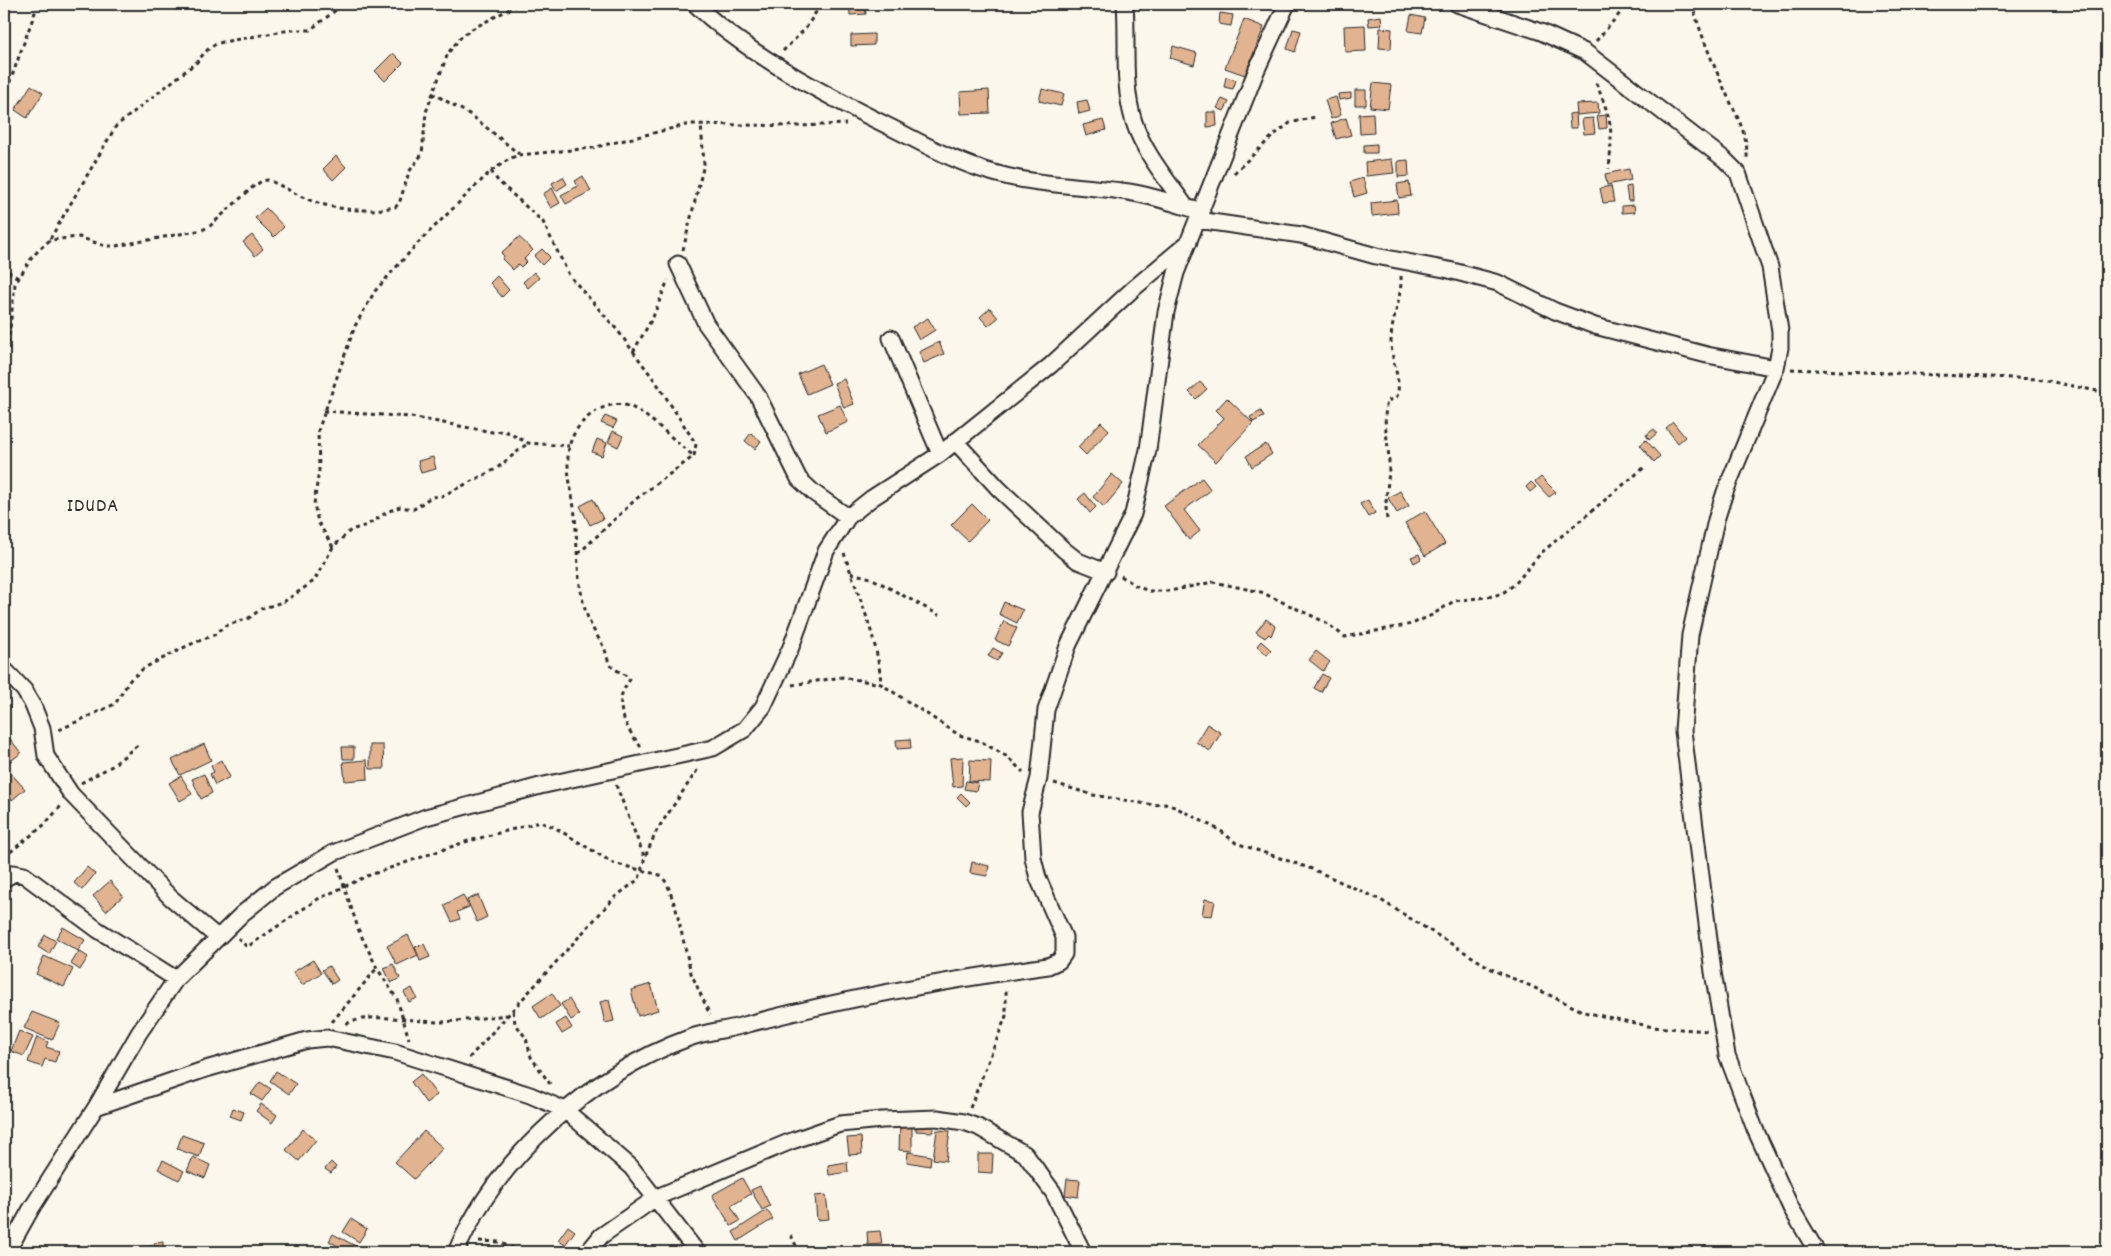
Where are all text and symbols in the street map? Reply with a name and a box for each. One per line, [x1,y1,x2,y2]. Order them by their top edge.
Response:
district label: IDUDA [67,493,119,521]

